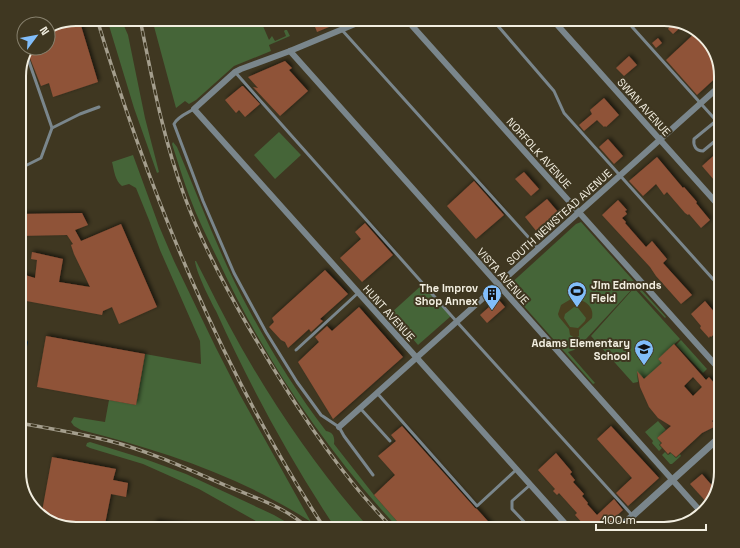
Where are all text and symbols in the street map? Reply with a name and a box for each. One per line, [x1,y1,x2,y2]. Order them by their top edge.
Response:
north arrow [16,16,56,56]
text: N [37,24,52,38]
street label: SWAN AVENUE [614,75,674,139]
street label: NORFOLK AVENUE [504,115,574,191]
street label: SOUTH NEWSTEAD AVENUE [503,166,615,268]
street label: VISTA AVENUE [474,245,532,307]
place label: Jim Edmonds Field [591,278,662,305]
sports icon: Jim Edmonds Field [566,280,588,308]
place label: The Improv Shop Annex [415,281,478,308]
street label: HUNT AVENUE [360,282,418,344]
building icon: The Improv Shop Annex [481,283,503,311]
place label: Adams Elementary School [531,336,630,363]
school or university icon: Adams Elementary School [633,338,655,366]
scale bar [596,506,706,532]
text: 100 m [602,512,636,528]

